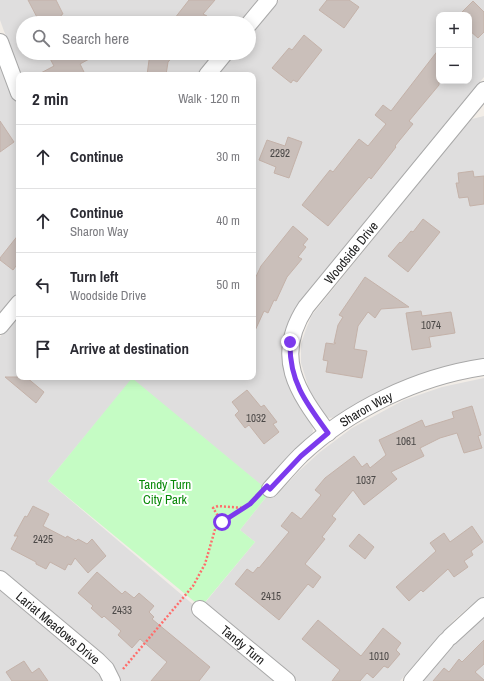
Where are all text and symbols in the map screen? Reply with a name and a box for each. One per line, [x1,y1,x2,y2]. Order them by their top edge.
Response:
map controls [436,12,472,84]
button: + [436,12,472,48]
search box [16,16,256,60]
icon: search [30,27,52,49]
text: Search here [62,28,129,49]
button: − [436,48,472,84]
text: 2 min [32,87,68,110]
text: Walk · 120 m [178,90,240,107]
icon: ahead [32,146,54,168]
text: Continue [70,146,123,167]
house number: 2292 [270,146,290,160]
text: 30 m [216,148,240,165]
text: Continue [70,202,123,223]
icon: ahead [32,210,54,232]
text: 40 m [216,212,240,229]
street label: Woodside Drive [320,218,382,288]
text: Sharon Way [70,223,128,240]
text: Turn left [70,266,118,287]
icon: left [32,274,54,296]
text: 50 m [216,276,240,293]
text: Woodside Drive [70,287,146,304]
house number: 1074 [421,318,441,332]
route end [281,333,299,351]
icon: arrive [32,338,54,360]
text: Arrive at destination [70,338,189,359]
street label: Sharon Way [336,387,396,431]
house number: 1032 [246,411,266,425]
house number: 1061 [396,434,416,448]
house number: 1037 [356,473,376,487]
park label: Tandy Turn City Park [139,476,191,508]
route start [213,513,231,531]
house number: 2425 [33,532,53,546]
street label: Lariat Meadows Drive [12,588,104,668]
house number: 2415 [261,589,281,603]
house number: 2433 [112,603,132,617]
street label: Tandy Turn [217,622,269,668]
house number: 1010 [369,649,389,663]

